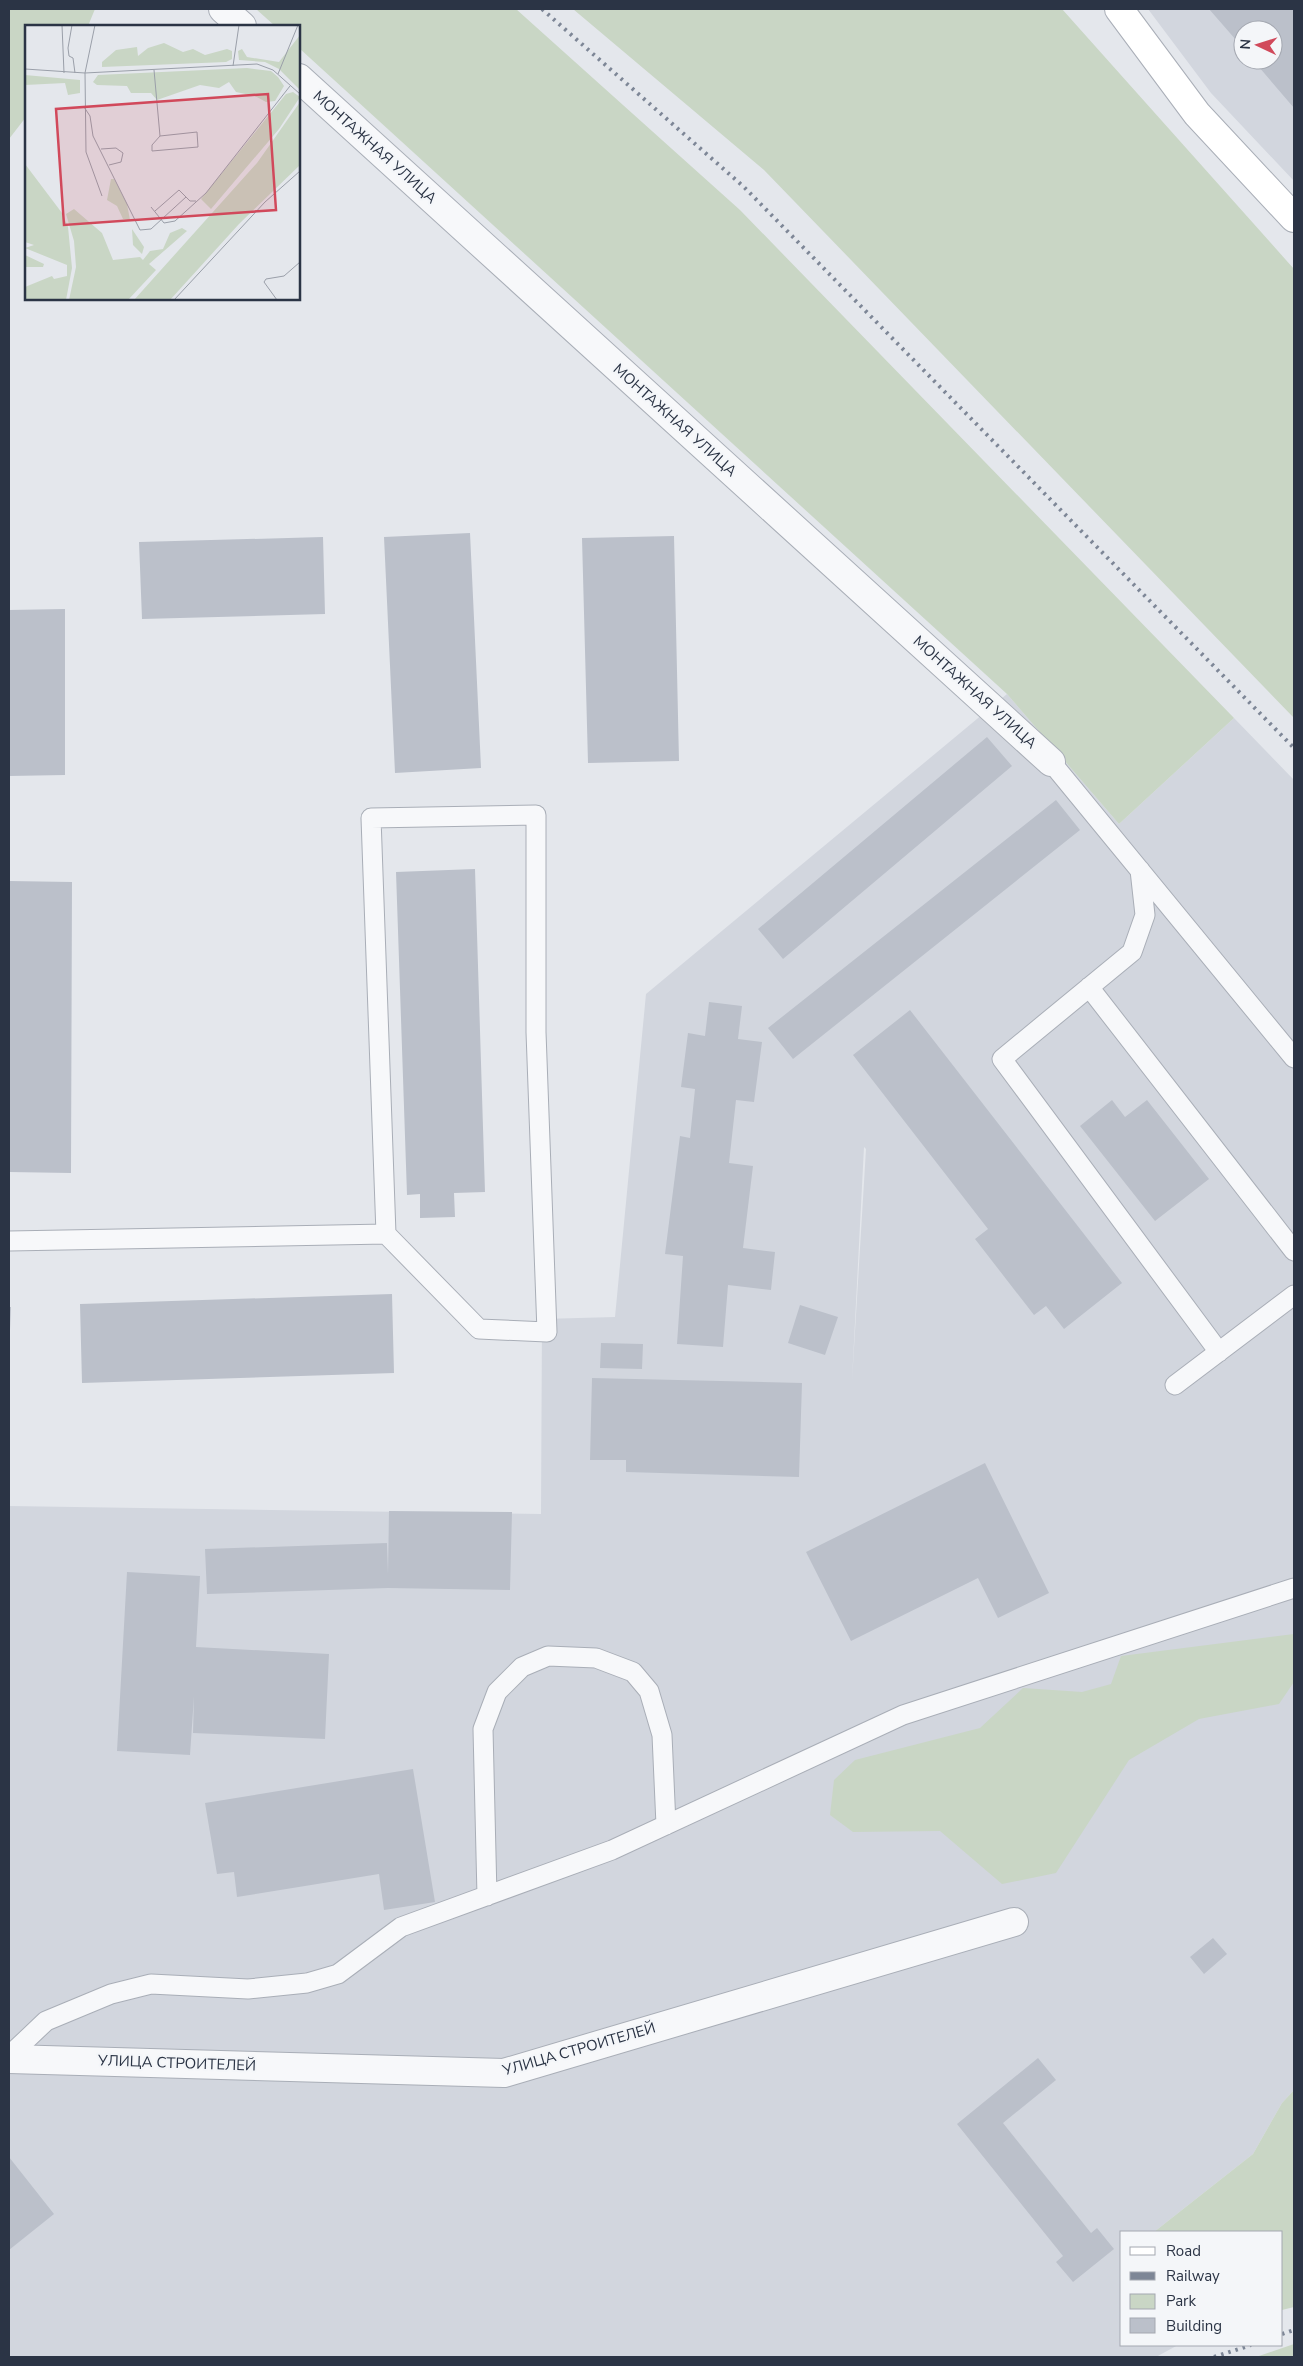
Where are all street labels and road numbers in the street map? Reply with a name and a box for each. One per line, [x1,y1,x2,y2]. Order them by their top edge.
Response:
street label: МОНТАЖНАЯ УЛИЦА [309,86,441,208]
street label: МОНТАЖНАЯ УЛИЦА [609,359,741,481]
street label: МОНТАЖНАЯ УЛИЦА [909,631,1041,753]
street label: УЛИЦА СТРОИТЕЛЕЙ [499,2018,658,2081]
street label: УЛИЦА СТРОИТЕЛЕЙ [97,2050,256,2076]

